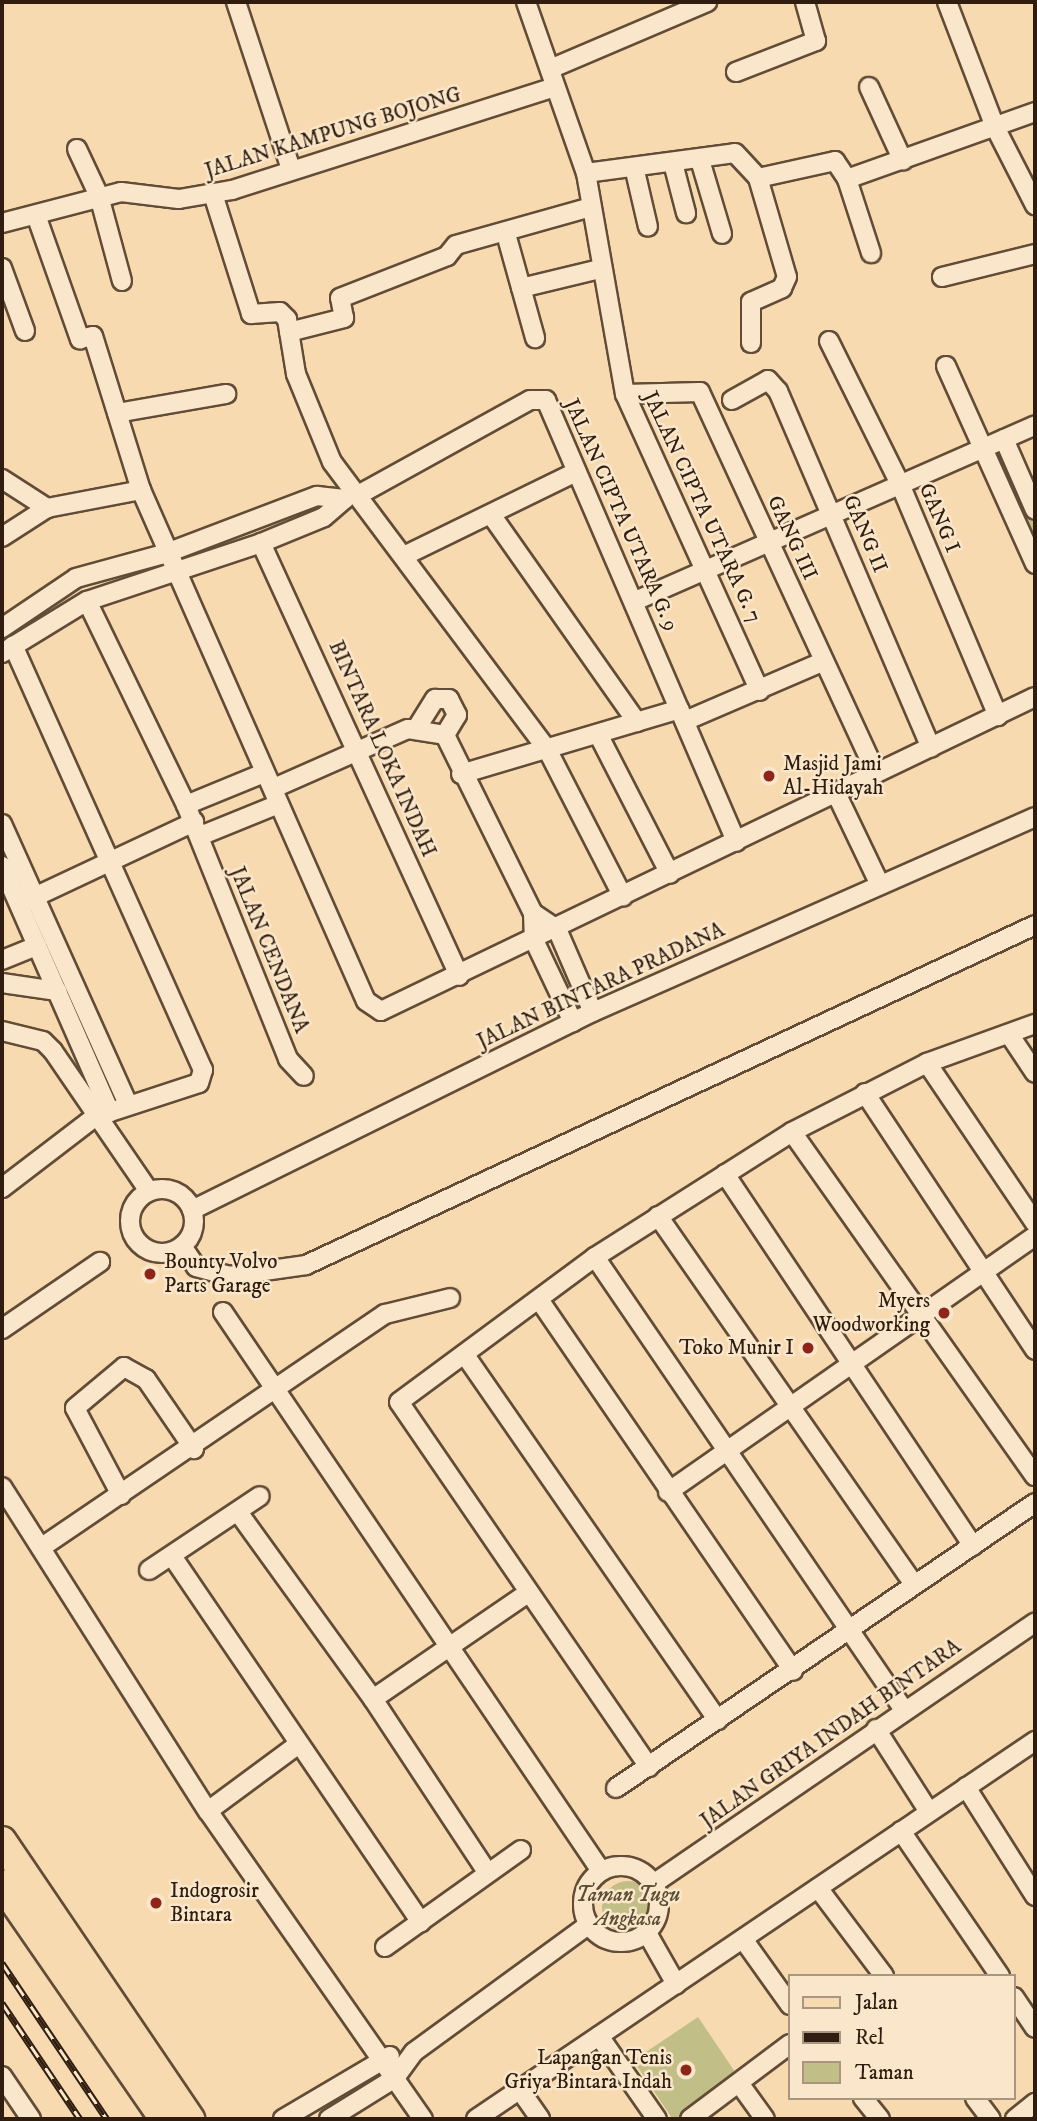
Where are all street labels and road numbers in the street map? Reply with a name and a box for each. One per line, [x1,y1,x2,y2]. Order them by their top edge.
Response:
street label: JALAN KAMPUNG BOJONG [202,82,464,184]
street label: JALAN CIPTA UTARA G. 7 [637,387,767,627]
street label: JALAN CIPTA UTARA G. 9 [558,395,684,635]
street label: GANG I [913,480,965,556]
street label: GANG III [762,492,822,584]
street label: GANG II [837,492,893,576]
street label: BINTARA LOKA INDAH [323,637,441,861]
street label: JALAN CENDANA [224,863,314,1037]
street label: JALAN BINTARA PRADANA [473,917,729,1055]
street label: JALAN GRIYA INDAH BINTARA [696,1634,966,1834]

